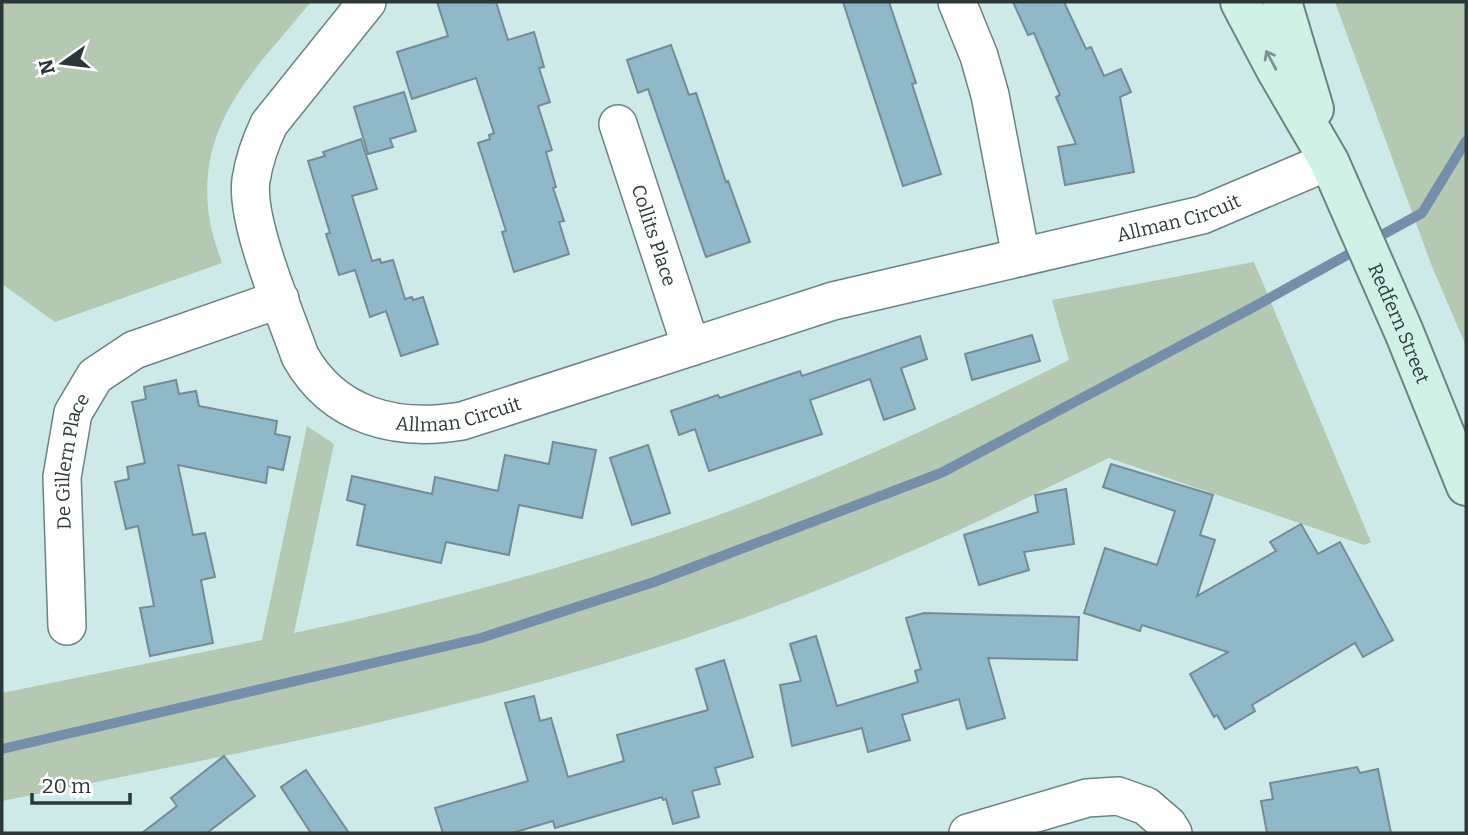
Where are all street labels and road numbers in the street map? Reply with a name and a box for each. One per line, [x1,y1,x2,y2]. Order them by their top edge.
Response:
street label: Collits Place [627,182,682,289]
street label: Allman Circuit [1114,189,1244,246]
street label: Redfern Street [1364,259,1435,387]
street label: De Gillern Place [51,389,94,530]
street label: Allman Circuit [394,391,524,436]

